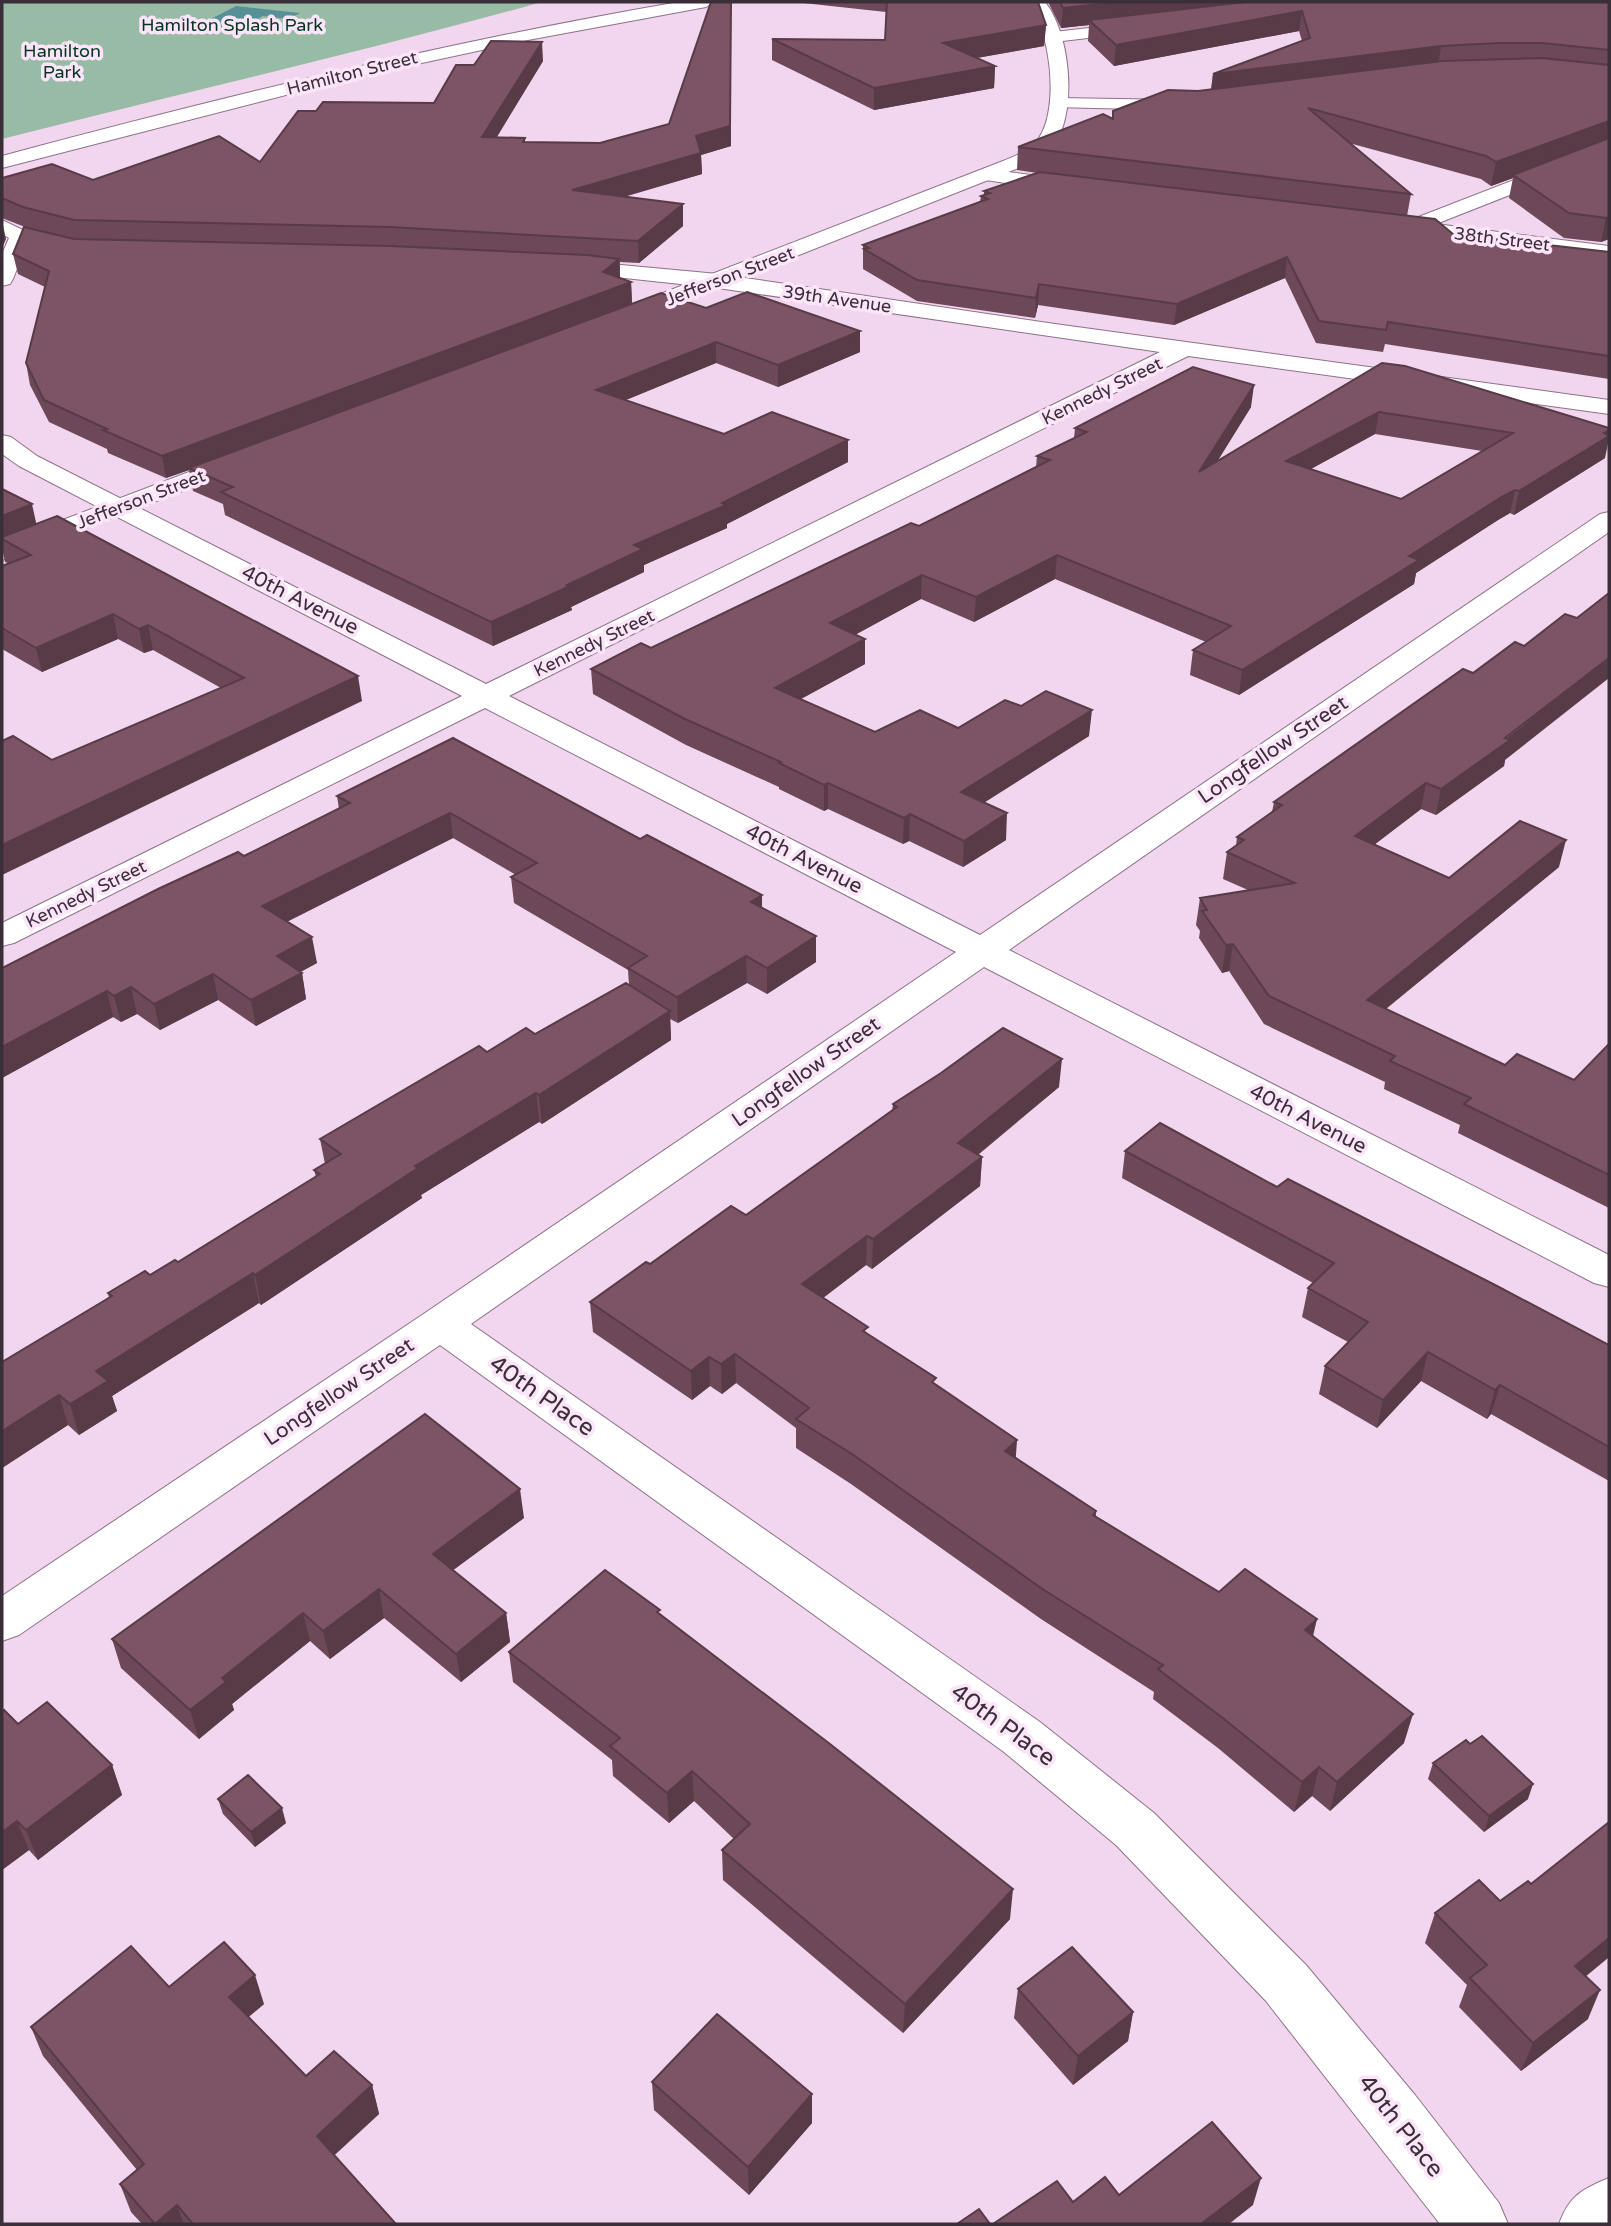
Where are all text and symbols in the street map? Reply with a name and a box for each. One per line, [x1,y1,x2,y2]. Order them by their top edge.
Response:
park label: Hamilton Splash Park [141,14,323,36]
park label: Hamilton Park [23,40,101,83]
street label: Hamilton Street [284,46,420,100]
street label: 38th Street [1453,222,1551,256]
street label: Jefferson Street [663,241,797,311]
street label: 39th Avenue [781,280,893,318]
street label: Kennedy Street [1038,352,1166,430]
street label: Jefferson Street [74,464,208,534]
street label: 40th Avenue [237,560,363,640]
street label: Kennedy Street [530,604,658,682]
street label: Longfellow Street [1193,691,1353,809]
street label: 40th Avenue [741,819,867,899]
street label: Kennedy Street [22,855,150,933]
street label: Longfellow Street [727,1011,885,1133]
street label: 40th Avenue [1245,1079,1371,1159]
street label: Longfellow Street [259,1333,419,1451]
street label: 40th Place [484,1349,600,1443]
street label: 40th Place [945,1677,1061,1773]
street label: 40th Place [1352,2069,1450,2183]

